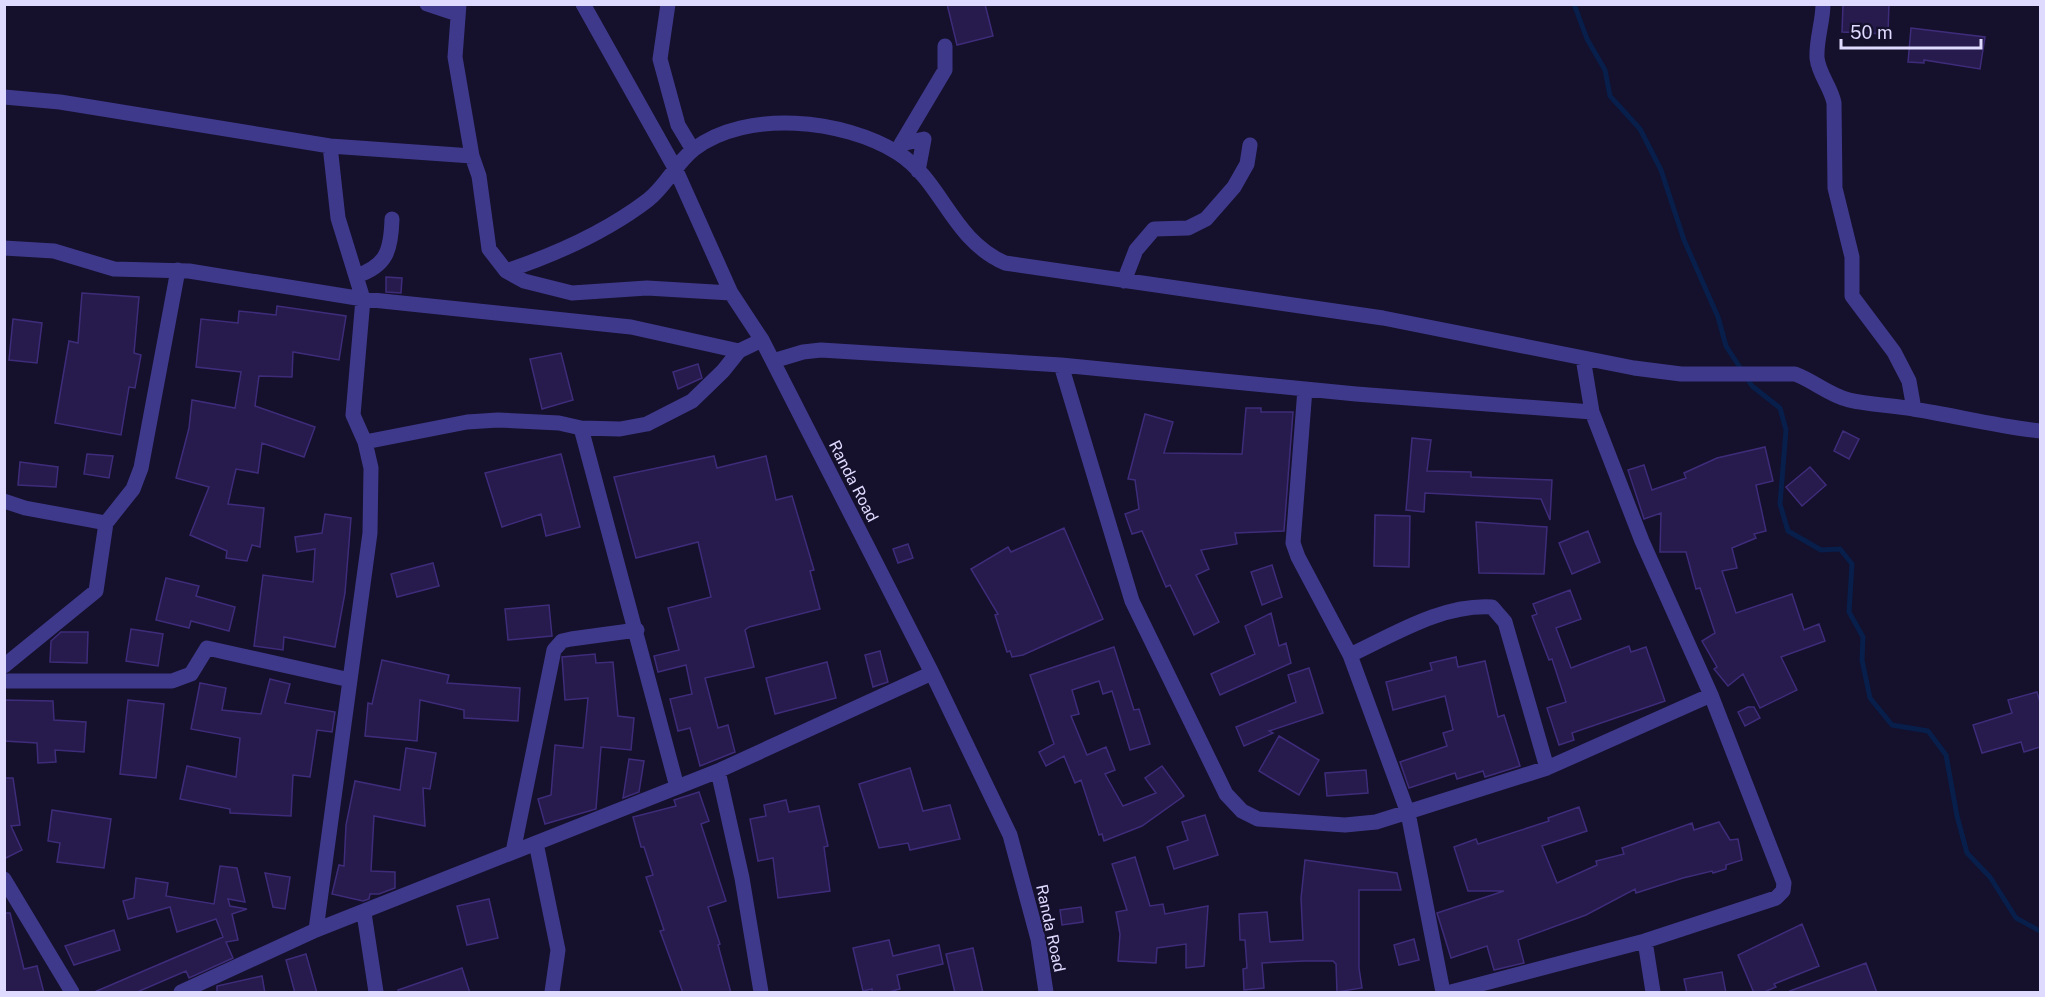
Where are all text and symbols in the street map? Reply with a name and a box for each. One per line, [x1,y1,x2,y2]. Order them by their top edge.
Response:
scale bar [1841,12,1980,50]
text: 50 m [1850,22,1893,43]
street label: Randa Road [825,437,882,525]
street label: Randa Road [1032,883,1069,974]

